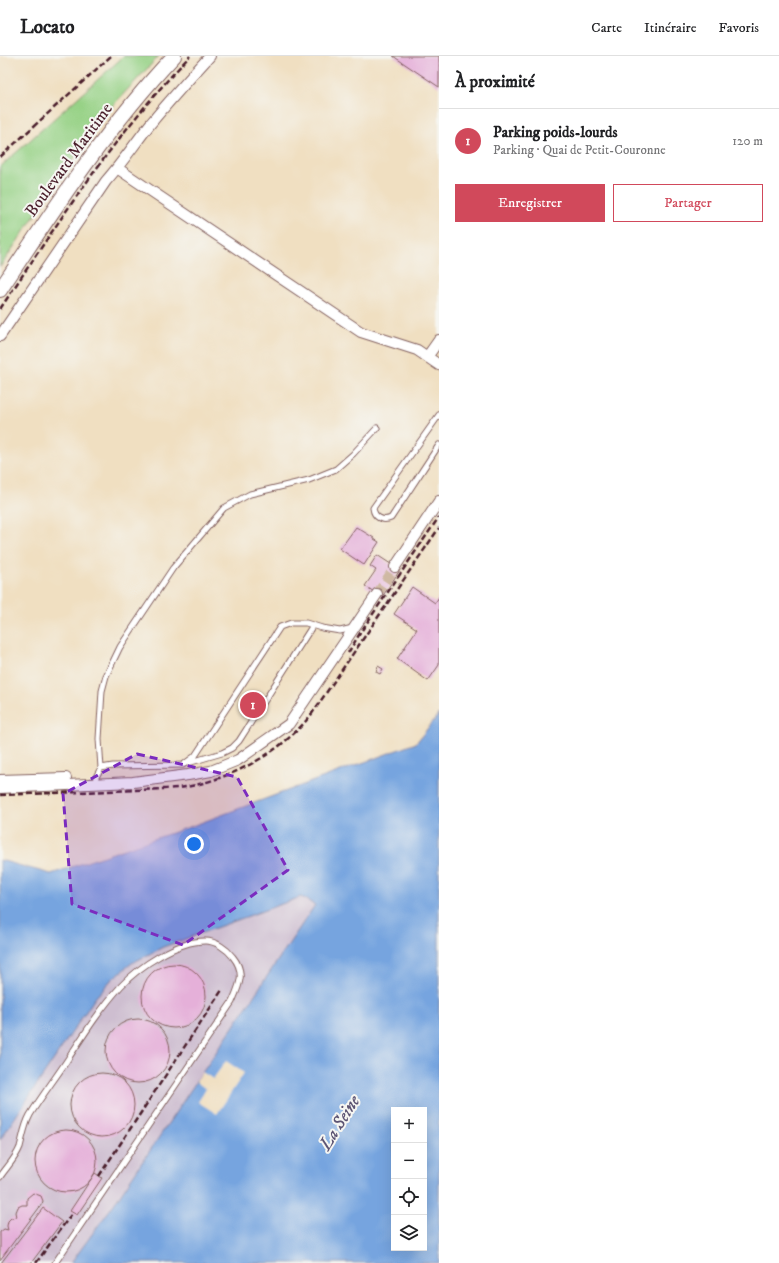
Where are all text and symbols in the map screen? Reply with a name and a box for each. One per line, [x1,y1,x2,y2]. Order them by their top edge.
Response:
text: Locato [20,16,75,39]
text: Carte [591,19,622,37]
text: Itinéraire [644,19,697,37]
text: Favoris [719,19,759,37]
text: À proximité [455,71,535,93]
street label: Boulevard Maritime [20,99,118,221]
text: Parking poids-lourds [493,123,618,142]
text: 1 [466,133,470,149]
text: 120 m [732,133,763,149]
text: Parking · Quai de Petit-Couronne [493,142,666,158]
button: Enregistrer [455,184,605,222]
button: Partager [613,184,763,222]
pin: 1 [240,690,266,720]
your location [184,834,204,854]
water label: La Seine [314,1091,366,1155]
map controls [391,1107,427,1251]
button: + [391,1107,427,1143]
button: − [391,1143,427,1179]
button: locate [391,1179,427,1215]
button: layers [391,1215,427,1251]

